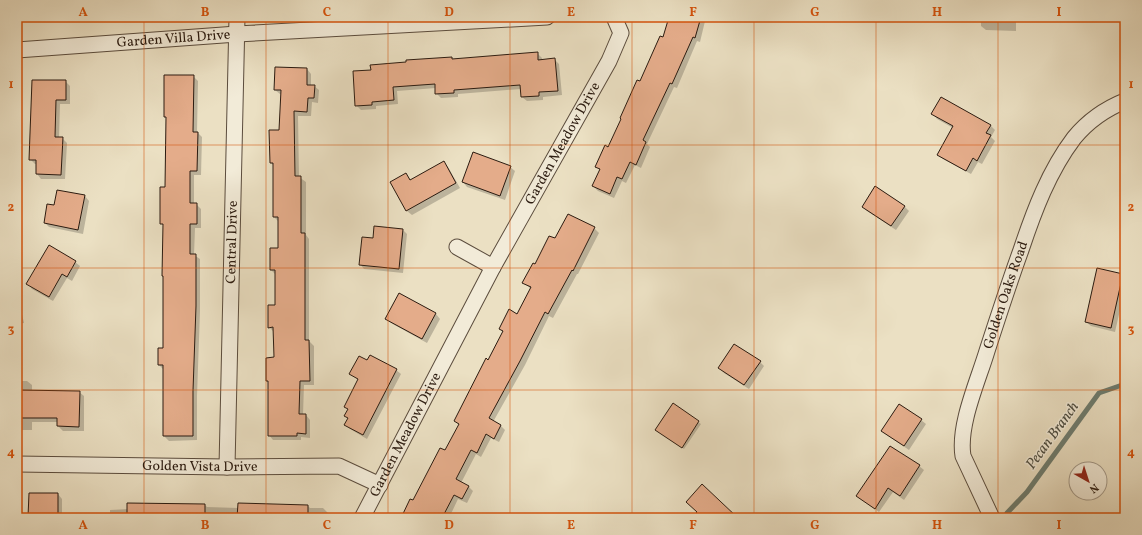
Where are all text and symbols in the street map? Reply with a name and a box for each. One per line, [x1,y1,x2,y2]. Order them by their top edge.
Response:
text: A [78,4,88,22]
text: B [201,4,210,22]
text: C [323,4,331,22]
text: D [444,4,454,22]
text: E [567,4,575,22]
text: F [689,4,697,22]
text: G [810,4,820,22]
text: H [932,4,942,22]
text: I [1057,4,1062,22]
street label: Garden Villa Drive [116,25,231,52]
text: 1 [8,76,14,94]
text: 1 [1128,76,1134,94]
street label: Garden Meadow Drive [521,78,605,208]
text: 2 [8,199,15,217]
text: 2 [1128,199,1135,217]
street label: Central Drive [222,200,242,284]
street label: Golden Oaks Road [979,239,1033,351]
text: 3 [8,321,15,339]
text: 3 [1128,321,1135,339]
street label: Garden Meadow Drive [365,369,446,500]
water label: Pecan Branch [1021,398,1085,474]
text: 4 [7,444,15,462]
text: 4 [1127,444,1135,462]
street label: Golden Vista Drive [142,456,258,477]
north arrow [1068,461,1108,501]
text: N [1086,479,1101,496]
text: A [78,517,88,535]
text: B [201,517,210,535]
text: C [323,517,331,535]
text: D [444,517,454,535]
text: E [567,517,575,535]
text: F [689,517,697,535]
text: G [810,517,820,535]
text: H [932,517,942,535]
text: I [1057,517,1062,535]

